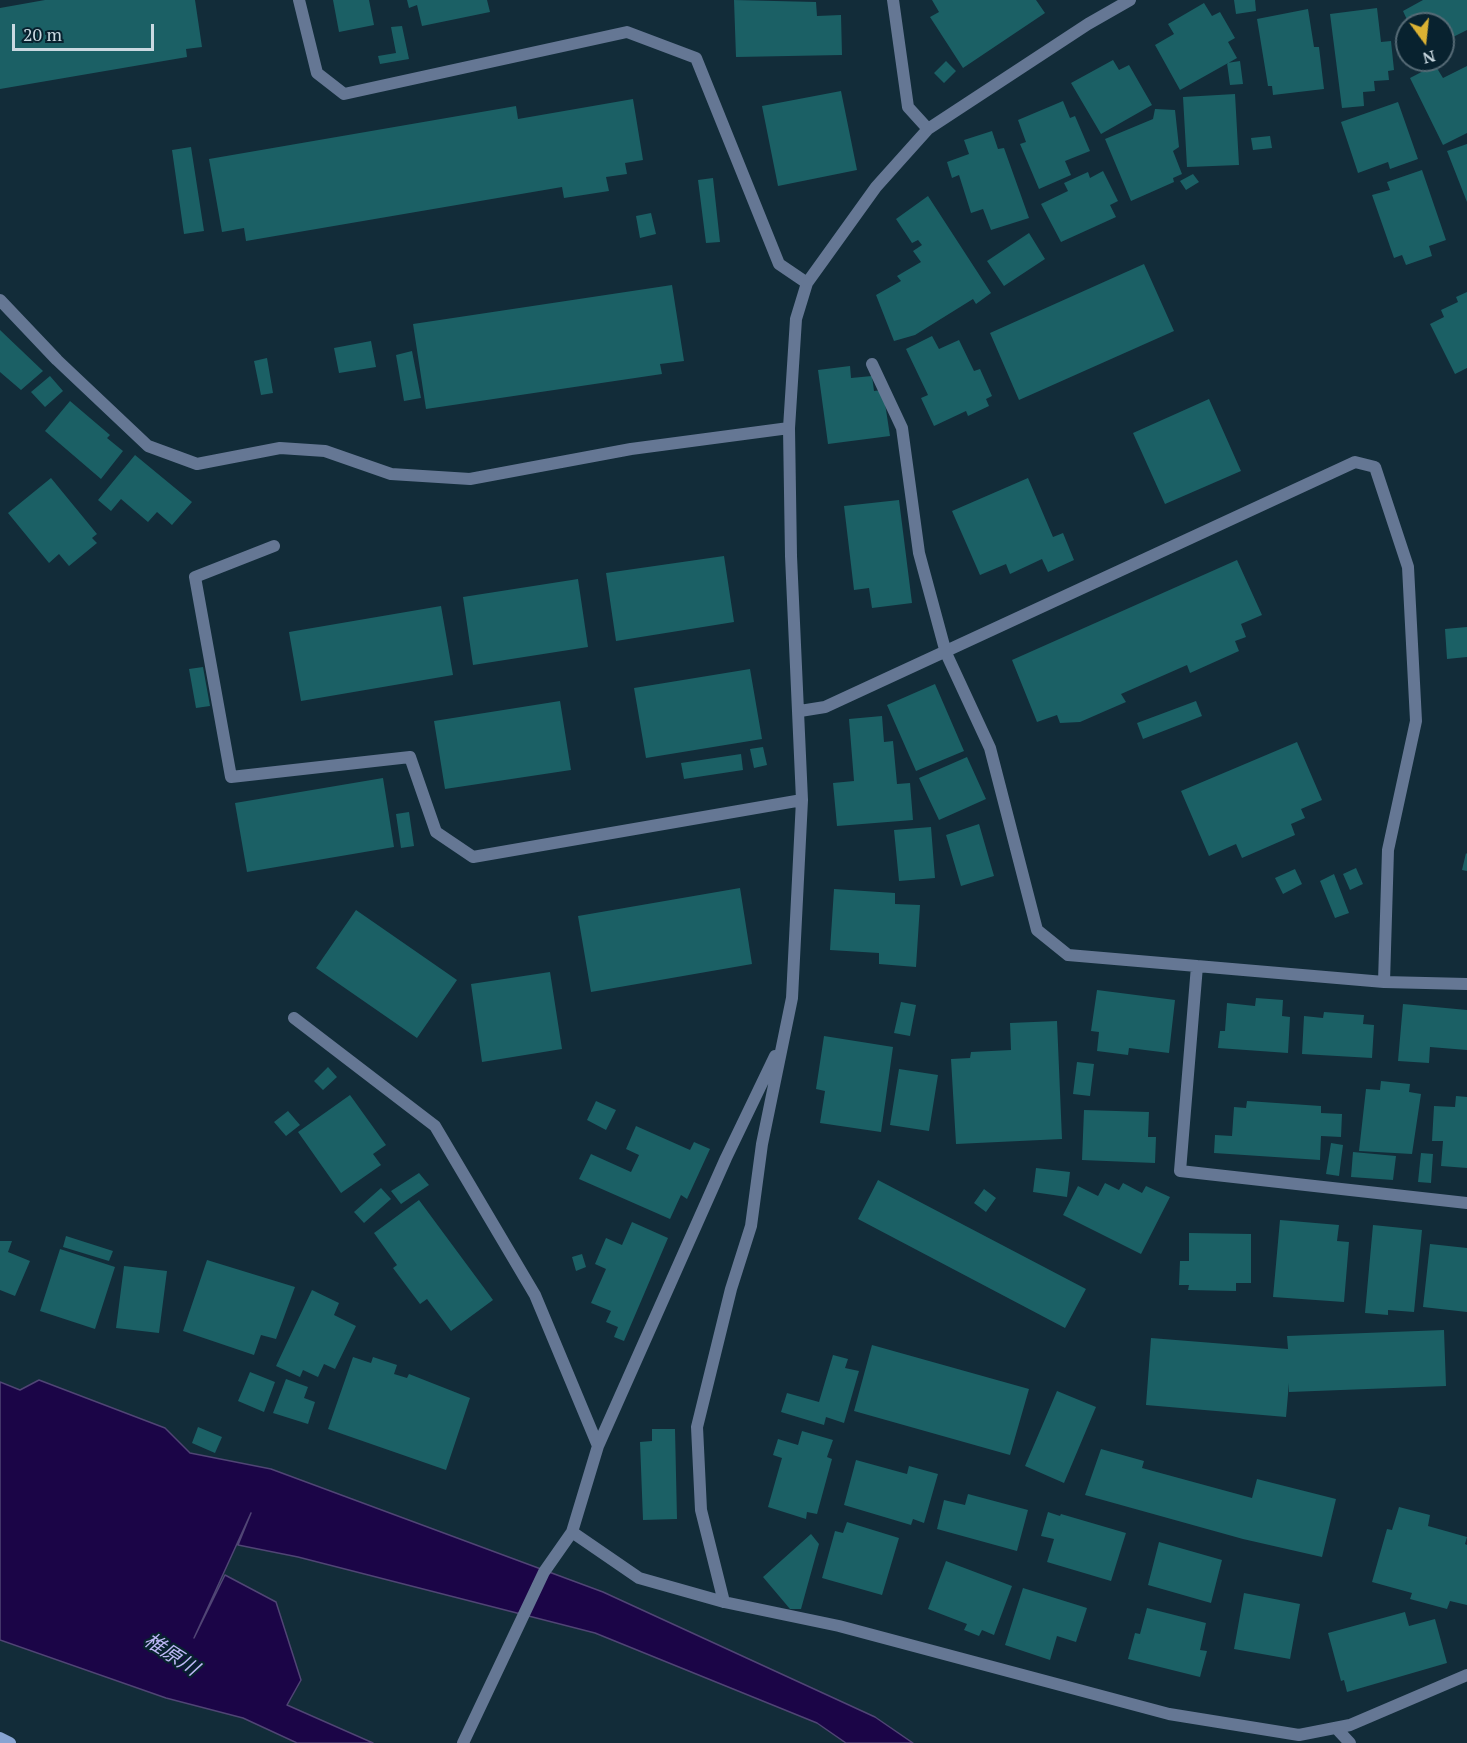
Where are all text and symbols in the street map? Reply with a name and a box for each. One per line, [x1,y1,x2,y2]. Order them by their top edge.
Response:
scale bar [15,12,158,50]
north arrow [1395,12,1455,72]
text: 20 m [23,22,62,46]
text: N [1420,45,1438,70]
water label: 椎原川 [139,1629,203,1681]

